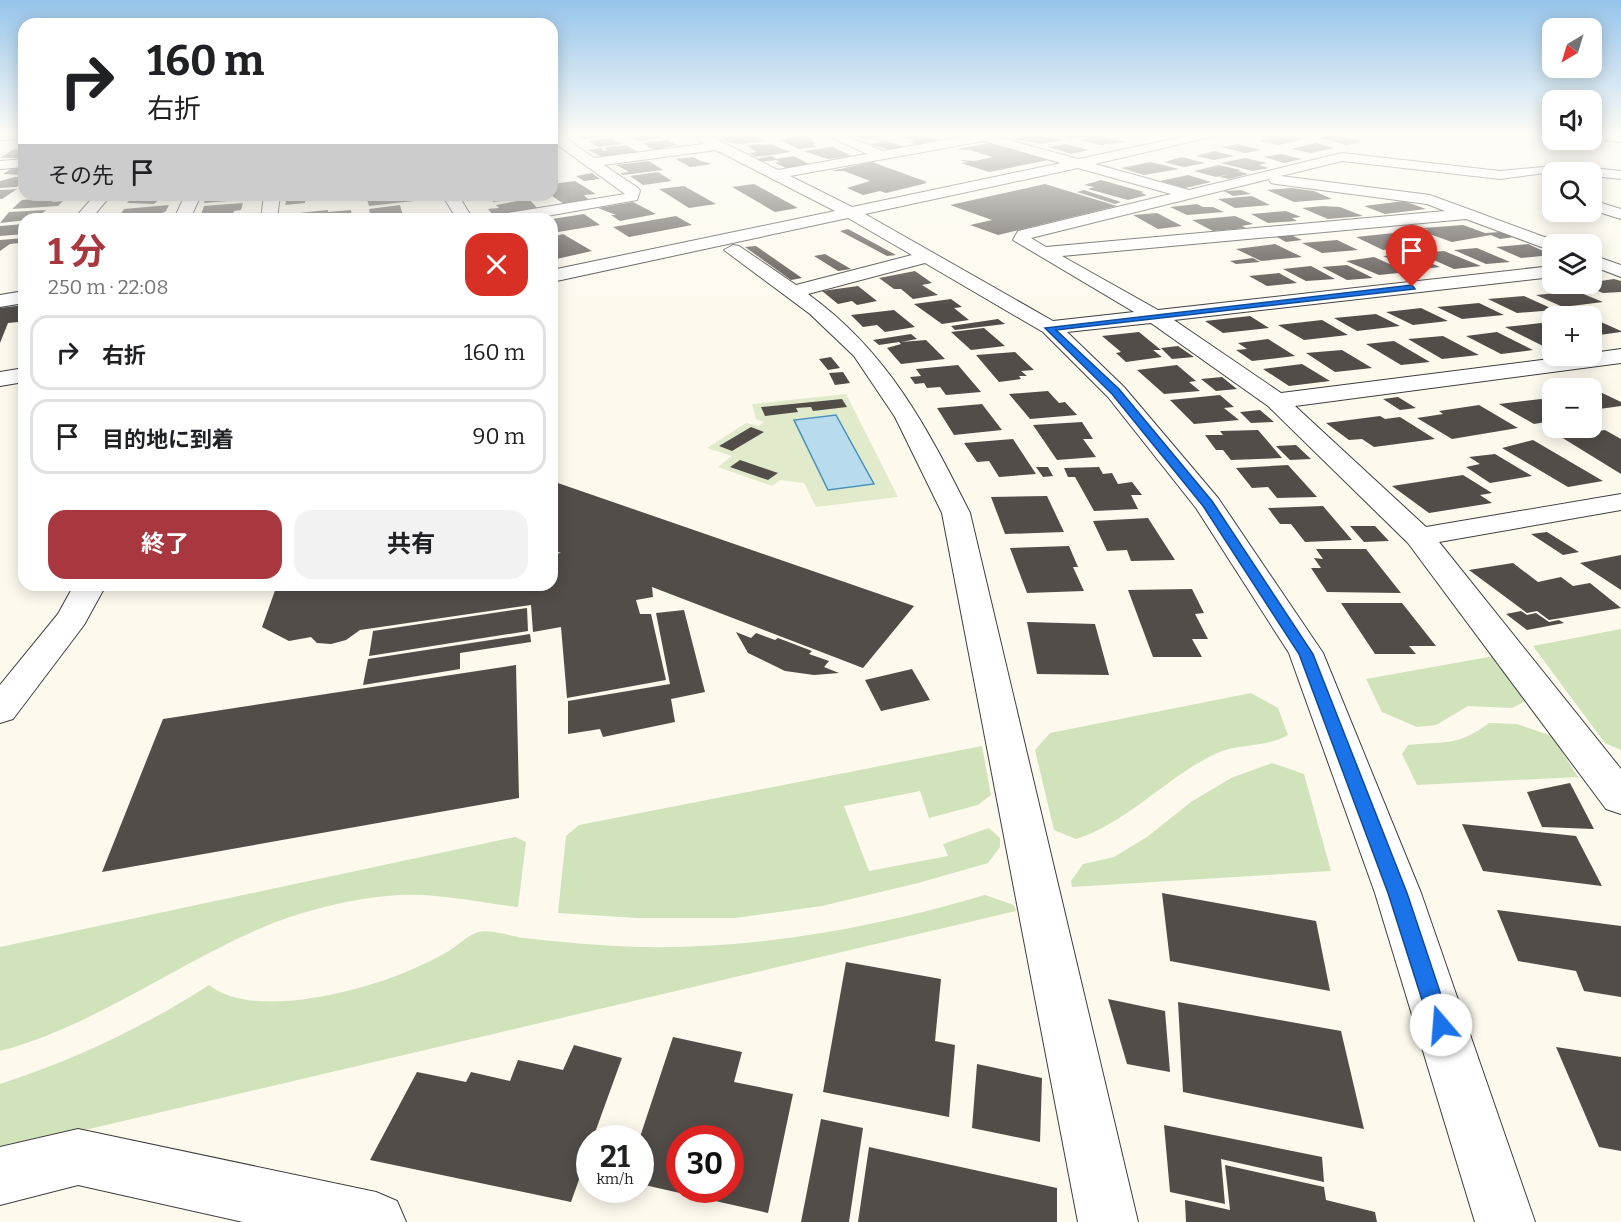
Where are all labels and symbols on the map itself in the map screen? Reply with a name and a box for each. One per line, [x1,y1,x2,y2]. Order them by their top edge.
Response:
north arrow [1542,18,1602,78]
pin [1386,225,1437,287]
position arrow [1409,993,1473,1057]
speed limit sign: 30 [666,1125,744,1203]

